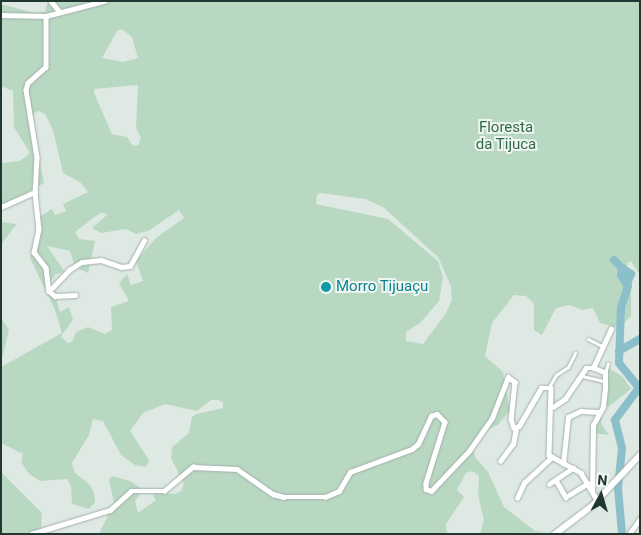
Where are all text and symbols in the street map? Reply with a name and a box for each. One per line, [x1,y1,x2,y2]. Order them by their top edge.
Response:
park label: Floresta da Tijuca [476,118,536,153]
place label: Morro Tijuaçu [336,278,429,296]
marker: Morro Tijuaçu [320,281,332,293]
north arrow [576,470,626,520]
text: N [597,472,608,489]

